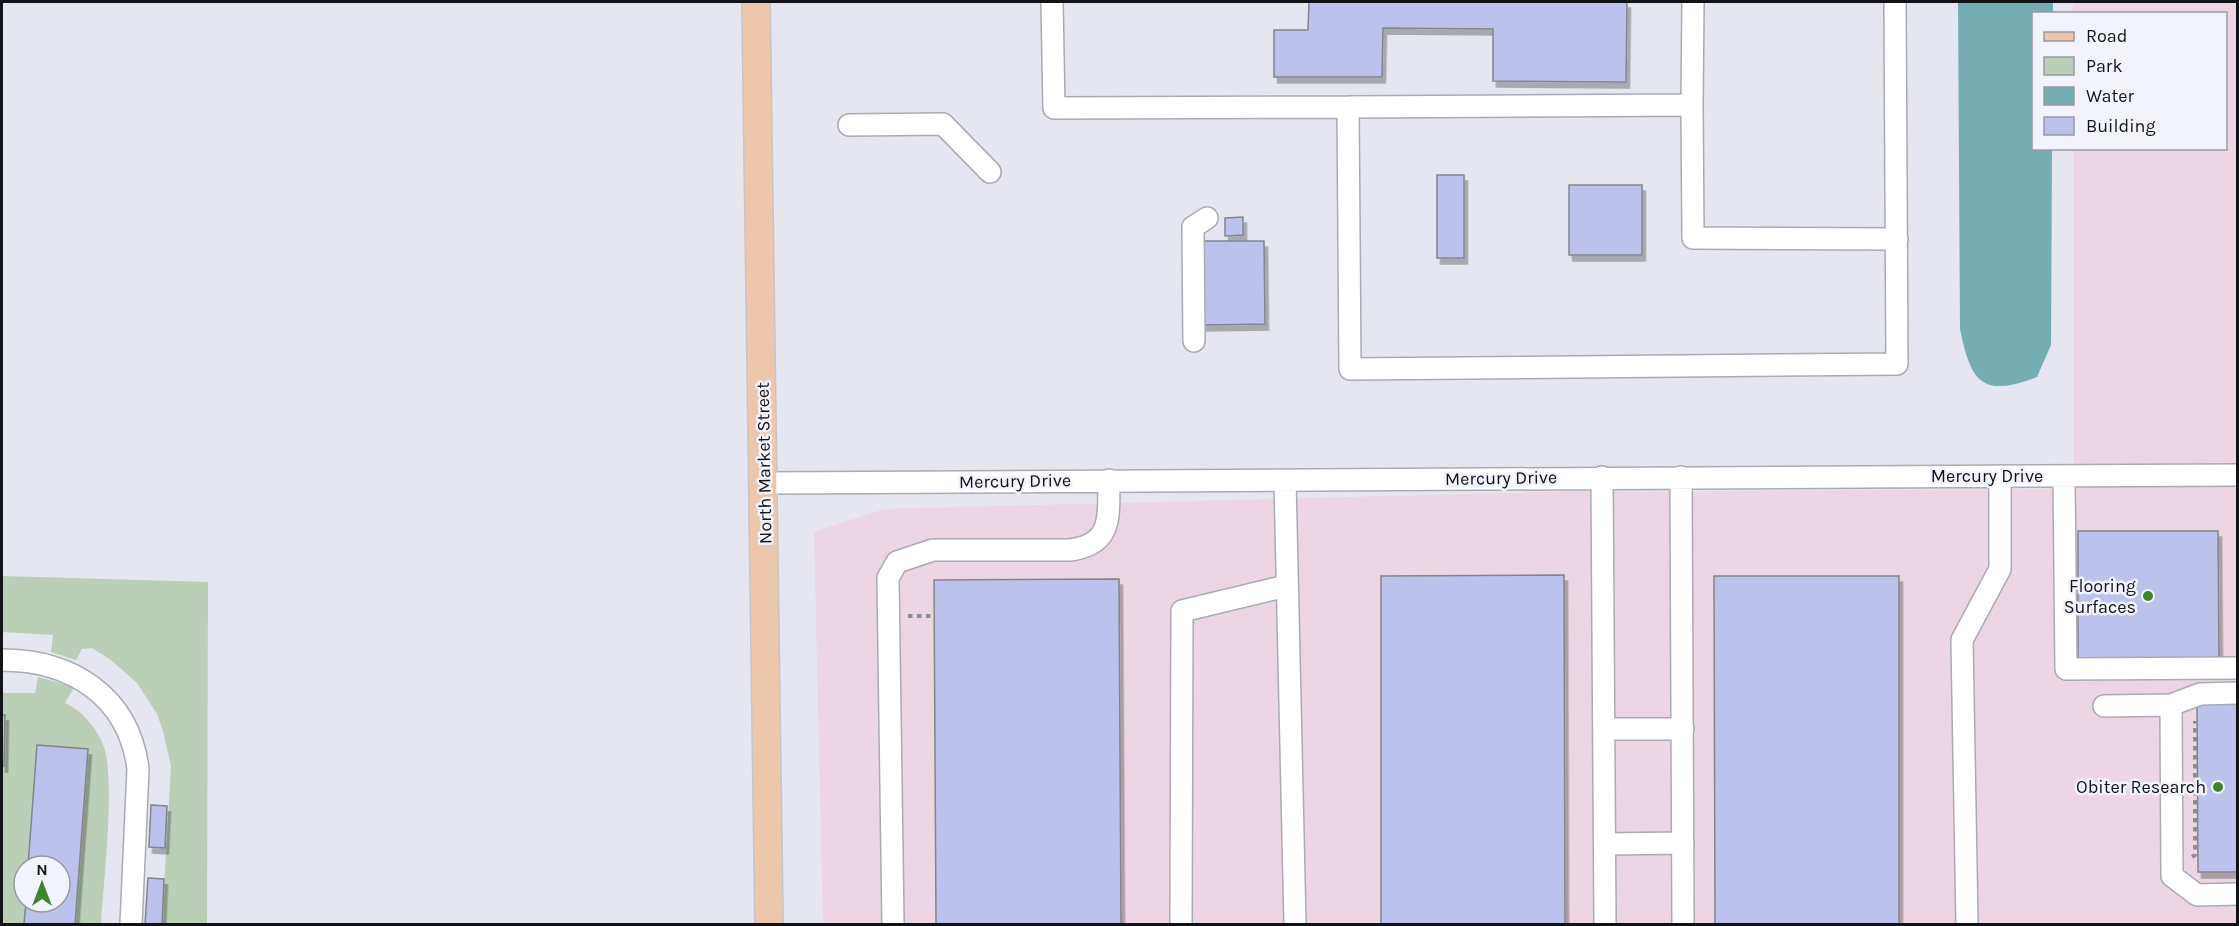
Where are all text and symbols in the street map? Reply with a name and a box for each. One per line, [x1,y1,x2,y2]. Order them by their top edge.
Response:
legend [2032,12,2227,150]
text: Road [2086,25,2127,47]
text: Park [2086,55,2123,77]
text: Water [2086,85,2134,107]
text: Building [2086,115,2156,137]
street label: North Market Street [752,382,776,544]
street label: Mercury Drive [1931,465,2043,487]
street label: Mercury Drive [1445,466,1557,490]
street label: Mercury Drive [959,469,1071,493]
place label: Flooring Surfaces [2064,575,2136,618]
marker: Flooring Surfaces [2141,589,2155,603]
place label: Obiter Research [2076,776,2206,798]
marker: Obiter Research [2211,780,2225,794]
north arrow [12,854,72,914]
text: N [36,860,48,879]

